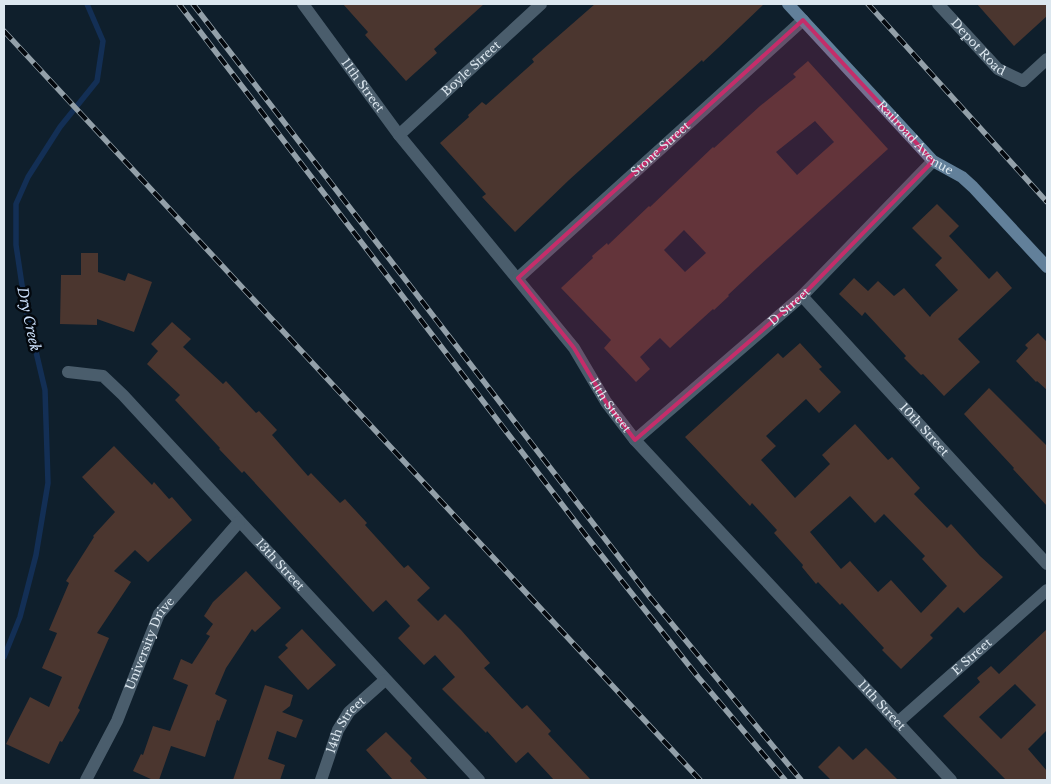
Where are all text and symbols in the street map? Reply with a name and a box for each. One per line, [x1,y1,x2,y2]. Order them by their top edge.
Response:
street label: Depot Road [948,15,1008,78]
street label: Boyle Street [438,37,504,99]
street label: 11th Street [338,55,388,115]
street label: Railroad Avenue [874,97,956,178]
street label: Stone Street [627,118,693,179]
water label: Dry Creek [13,284,45,353]
street label: D Street [765,284,813,328]
street label: 11th Street [587,375,635,436]
street label: 10th Street [897,400,953,459]
street label: 13th Street [253,535,308,594]
street label: University Drive [122,594,177,692]
street label: E Street [948,634,995,678]
street label: 11th Street [855,677,909,734]
street label: 14th Street [323,693,369,755]

